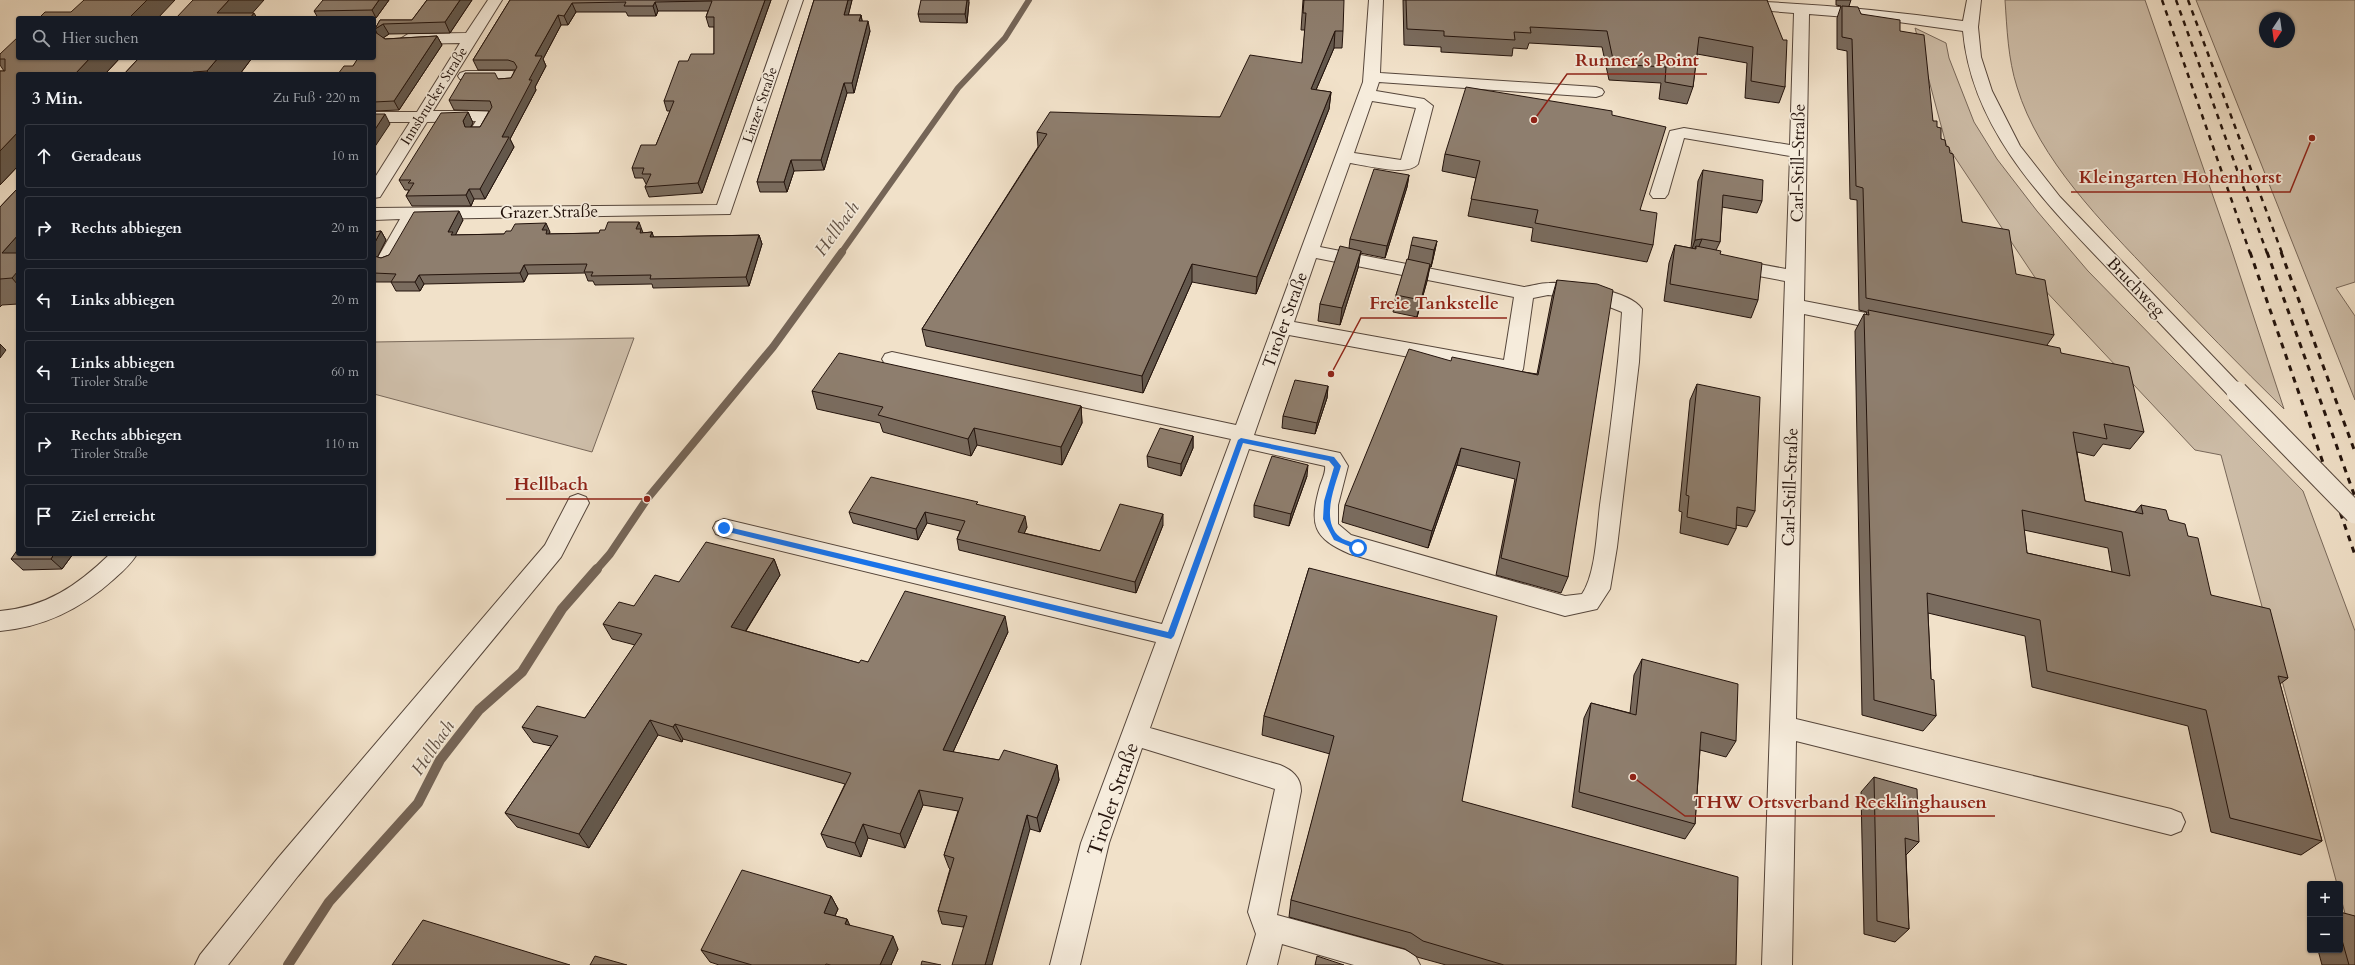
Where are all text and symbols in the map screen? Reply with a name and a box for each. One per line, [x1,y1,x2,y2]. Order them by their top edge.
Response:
north arrow [2259,12,2295,48]
search box [16,16,376,60]
icon: search [30,27,52,49]
text: Hier suchen [62,28,139,48]
street label: Innsbrucker Straße [396,43,472,149]
callout: Runner´s Point [1567,44,1707,74]
text: Runner´s Point [1575,48,1700,73]
street label: Linzer Straße [738,64,782,146]
text: 3 Min. [32,87,83,110]
text: Zu Fuß · 220 m [273,89,360,107]
street label: Carl-Still-Straße [1785,103,1811,223]
icon: ahead [33,145,55,167]
text: Geradeaus [71,146,141,166]
text: 10 m [331,147,359,165]
callout: Kleingarten Hohenhorst [2071,162,2290,192]
text: Kleingarten Hohenhorst [2079,165,2282,190]
water label: Hellbach [809,196,865,261]
street label: Grazer Straße [500,200,598,224]
icon: right [33,217,55,239]
text: Rechts abbiegen [71,218,182,238]
text: 20 m [331,219,359,237]
street label: Bruchweg [2102,252,2171,322]
street label: Tiroler Straße [1257,269,1313,371]
callout: Freie Tankstelle [1361,288,1507,318]
icon: left [33,289,55,311]
text: Links abbiegen [71,290,175,310]
text: 20 m [331,291,359,309]
text: Freie Tankstelle [1369,291,1499,316]
text: Links abbiegen [71,353,175,373]
icon: left [33,361,55,383]
text: 60 m [331,363,359,381]
text: Tiroler Straße [71,373,148,391]
text: Rechts abbiegen [71,425,182,445]
street label: Carl-Still-Straße [1776,427,1804,547]
icon: right [33,433,55,455]
text: 110 m [325,435,359,453]
text: Tiroler Straße [71,445,148,463]
callout: Hellbach [506,469,596,499]
text: Hellbach [514,472,588,497]
icon: arrive [33,505,55,527]
text: Ziel erreicht [71,506,155,526]
route end [715,519,733,537]
route start [1349,539,1367,557]
water label: Hellbach [405,715,461,781]
street label: Tiroler Straße [1081,739,1145,859]
callout: THW Ortsverband Recklinghausen [1685,786,1995,816]
text: THW Ortsverband Recklinghausen [1693,790,1987,815]
map controls [2307,881,2343,953]
button: + [2307,881,2343,917]
button: − [2307,917,2343,953]

